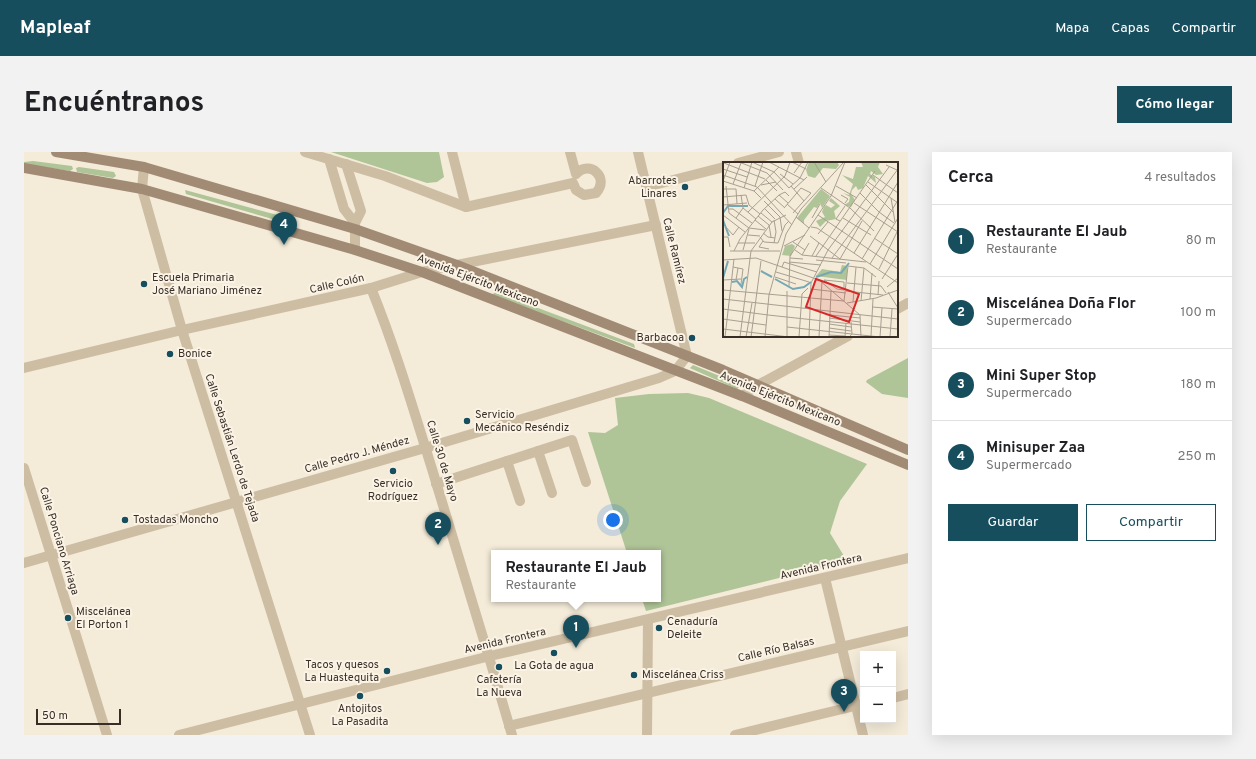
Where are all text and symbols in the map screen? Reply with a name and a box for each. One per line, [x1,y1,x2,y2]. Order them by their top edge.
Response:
text: Mapleaf [20,16,91,40]
text: Mapa [1055,20,1089,37]
text: Capas [1111,20,1150,37]
text: Compartir [1172,20,1236,37]
text: Encuéntranos [24,86,204,122]
button: Cómo llegar [1117,86,1232,123]
inset map [723,162,898,337]
text: Cerca [948,167,994,189]
text: 4 resultados [1144,170,1216,186]
place label: Abarrotes Linares [628,174,677,201]
marker: Abarrotes Linares [680,182,690,192]
pin: 4 [271,212,297,245]
street label: Calle Ramírez [659,216,689,286]
text: Restaurante El Jaub [986,223,1127,242]
text: 1 [958,233,964,249]
text: 80 m [1186,233,1216,249]
text: Restaurante [986,242,1057,258]
street label: Avenida Ejército Mexicano [415,251,541,311]
place label: Escuela Primaria José Mariano Jiménez [152,271,262,298]
street label: Calle Colón [308,271,366,297]
marker: Escuela Primaria José Mariano Jiménez [139,279,149,289]
text: Miscelánea Doña Flor [986,295,1136,314]
text: 2 [957,305,965,321]
text: 100 m [1180,305,1216,321]
text: Supermercado [986,314,1072,330]
place label: Barbacoa [637,331,684,345]
marker: Barbacoa [687,333,697,343]
place label: Bonice [178,347,212,361]
marker: Bonice [165,349,175,359]
text: Mini Super Stop [986,367,1096,386]
street label: Avenida Ejército Mexicano [717,368,843,430]
street label: Calle Sebastián Lerdo de Tejada [201,372,263,524]
text: 3 [957,377,965,393]
text: 180 m [1181,377,1216,393]
text: Supermercado [986,386,1072,402]
place label: Servicio Mecánico Reséndiz [475,408,569,435]
marker: Servicio Mecánico Reséndiz [462,416,472,426]
street label: Calle 30 de Mayo [423,419,461,503]
street label: Calle Pedro J. Méndez [303,433,411,477]
text: Minisuper Zaa [986,439,1085,458]
text: 4 [957,449,965,465]
text: 250 m [1178,449,1216,465]
text: Supermercado [986,458,1072,474]
marker: Servicio Rodríguez [388,466,398,476]
place label: Servicio Rodríguez [368,477,418,504]
street label: Calle Ponciano Arriaga [36,485,82,597]
button: Guardar [948,504,1078,541]
button: Compartir [1086,504,1216,541]
your location [603,510,623,530]
pin: 2 [425,512,451,545]
place label: Tostadas Moncho [133,513,219,527]
marker: Tostadas Moncho [120,515,130,525]
popup [491,550,661,602]
street label: Avenida Frontera [779,551,863,583]
text: Restaurante El Jaub [505,559,647,578]
text: Restaurante [505,578,576,594]
place label: Miscelánea El Porton 1 [76,605,131,632]
marker: Miscelánea El Porton 1 [63,613,73,623]
pin: 1 [563,615,589,648]
place label: Cenaduría Deleite [667,615,718,642]
marker: Cenaduría Deleite [654,623,664,633]
street label: Avenida Frontera [463,625,547,657]
street label: Calle Río Balsas [736,634,816,666]
marker: La Gota de agua [549,648,559,658]
map controls [860,651,896,723]
button: + [860,651,896,687]
place label: Tacos y quesos La Huastequita [304,658,379,685]
place label: La Gota de agua [514,659,594,673]
marker: Cafetería La Nueva [494,662,504,672]
marker: Tacos y quesos La Huastequita [382,666,392,676]
place label: Miscelánea Criss [642,668,724,682]
marker: Miscelánea Criss [629,670,639,680]
place label: Cafetería La Nueva [476,673,522,700]
pin: 3 [831,679,857,712]
button: − [860,687,896,723]
marker: Antojitos La Pasadita [355,691,365,701]
place label: Antojitos La Pasadita [332,702,389,729]
scale bar [36,707,121,726]
text: 50 m [42,709,68,723]

